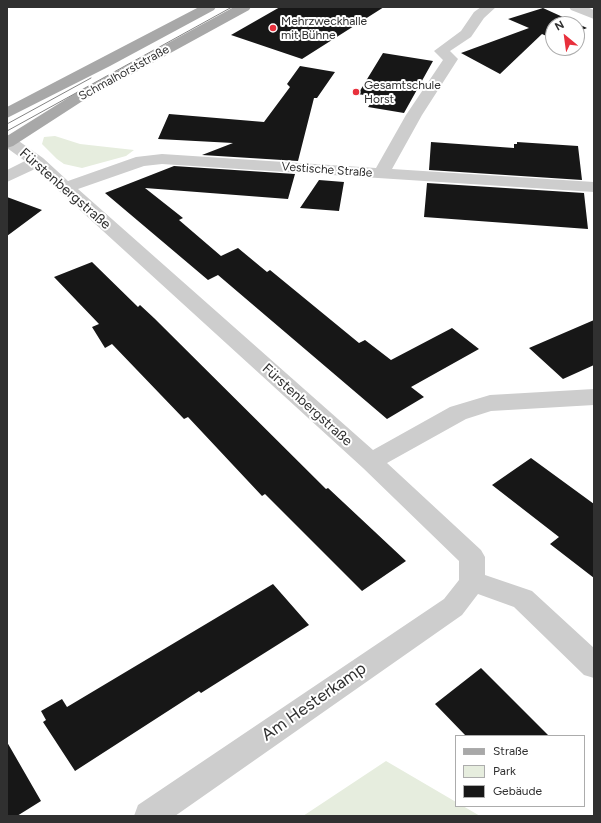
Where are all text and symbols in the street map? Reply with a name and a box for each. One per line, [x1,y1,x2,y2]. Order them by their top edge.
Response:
place label: Mehrzweckhalle mit Bühne [281,14,367,42]
north arrow [545,16,585,56]
text: N [553,18,566,34]
marker: Mehrzweckhalle mit Bühne [268,23,278,33]
street label: Schmalhorststraße [76,42,172,104]
place label: Gesamtschule Horst [364,78,441,106]
marker: Gesamtschule Horst [351,87,361,97]
street label: Fürstenbergstraße [16,145,114,233]
street label: Vestische Straße [281,160,373,180]
street label: Fürstenbergstraße [259,360,355,450]
street label: Am Hesterkamp [258,658,370,746]
legend [455,735,585,807]
text: Straße [493,744,528,758]
text: Park [493,764,516,778]
text: Gebäude [493,784,542,798]

